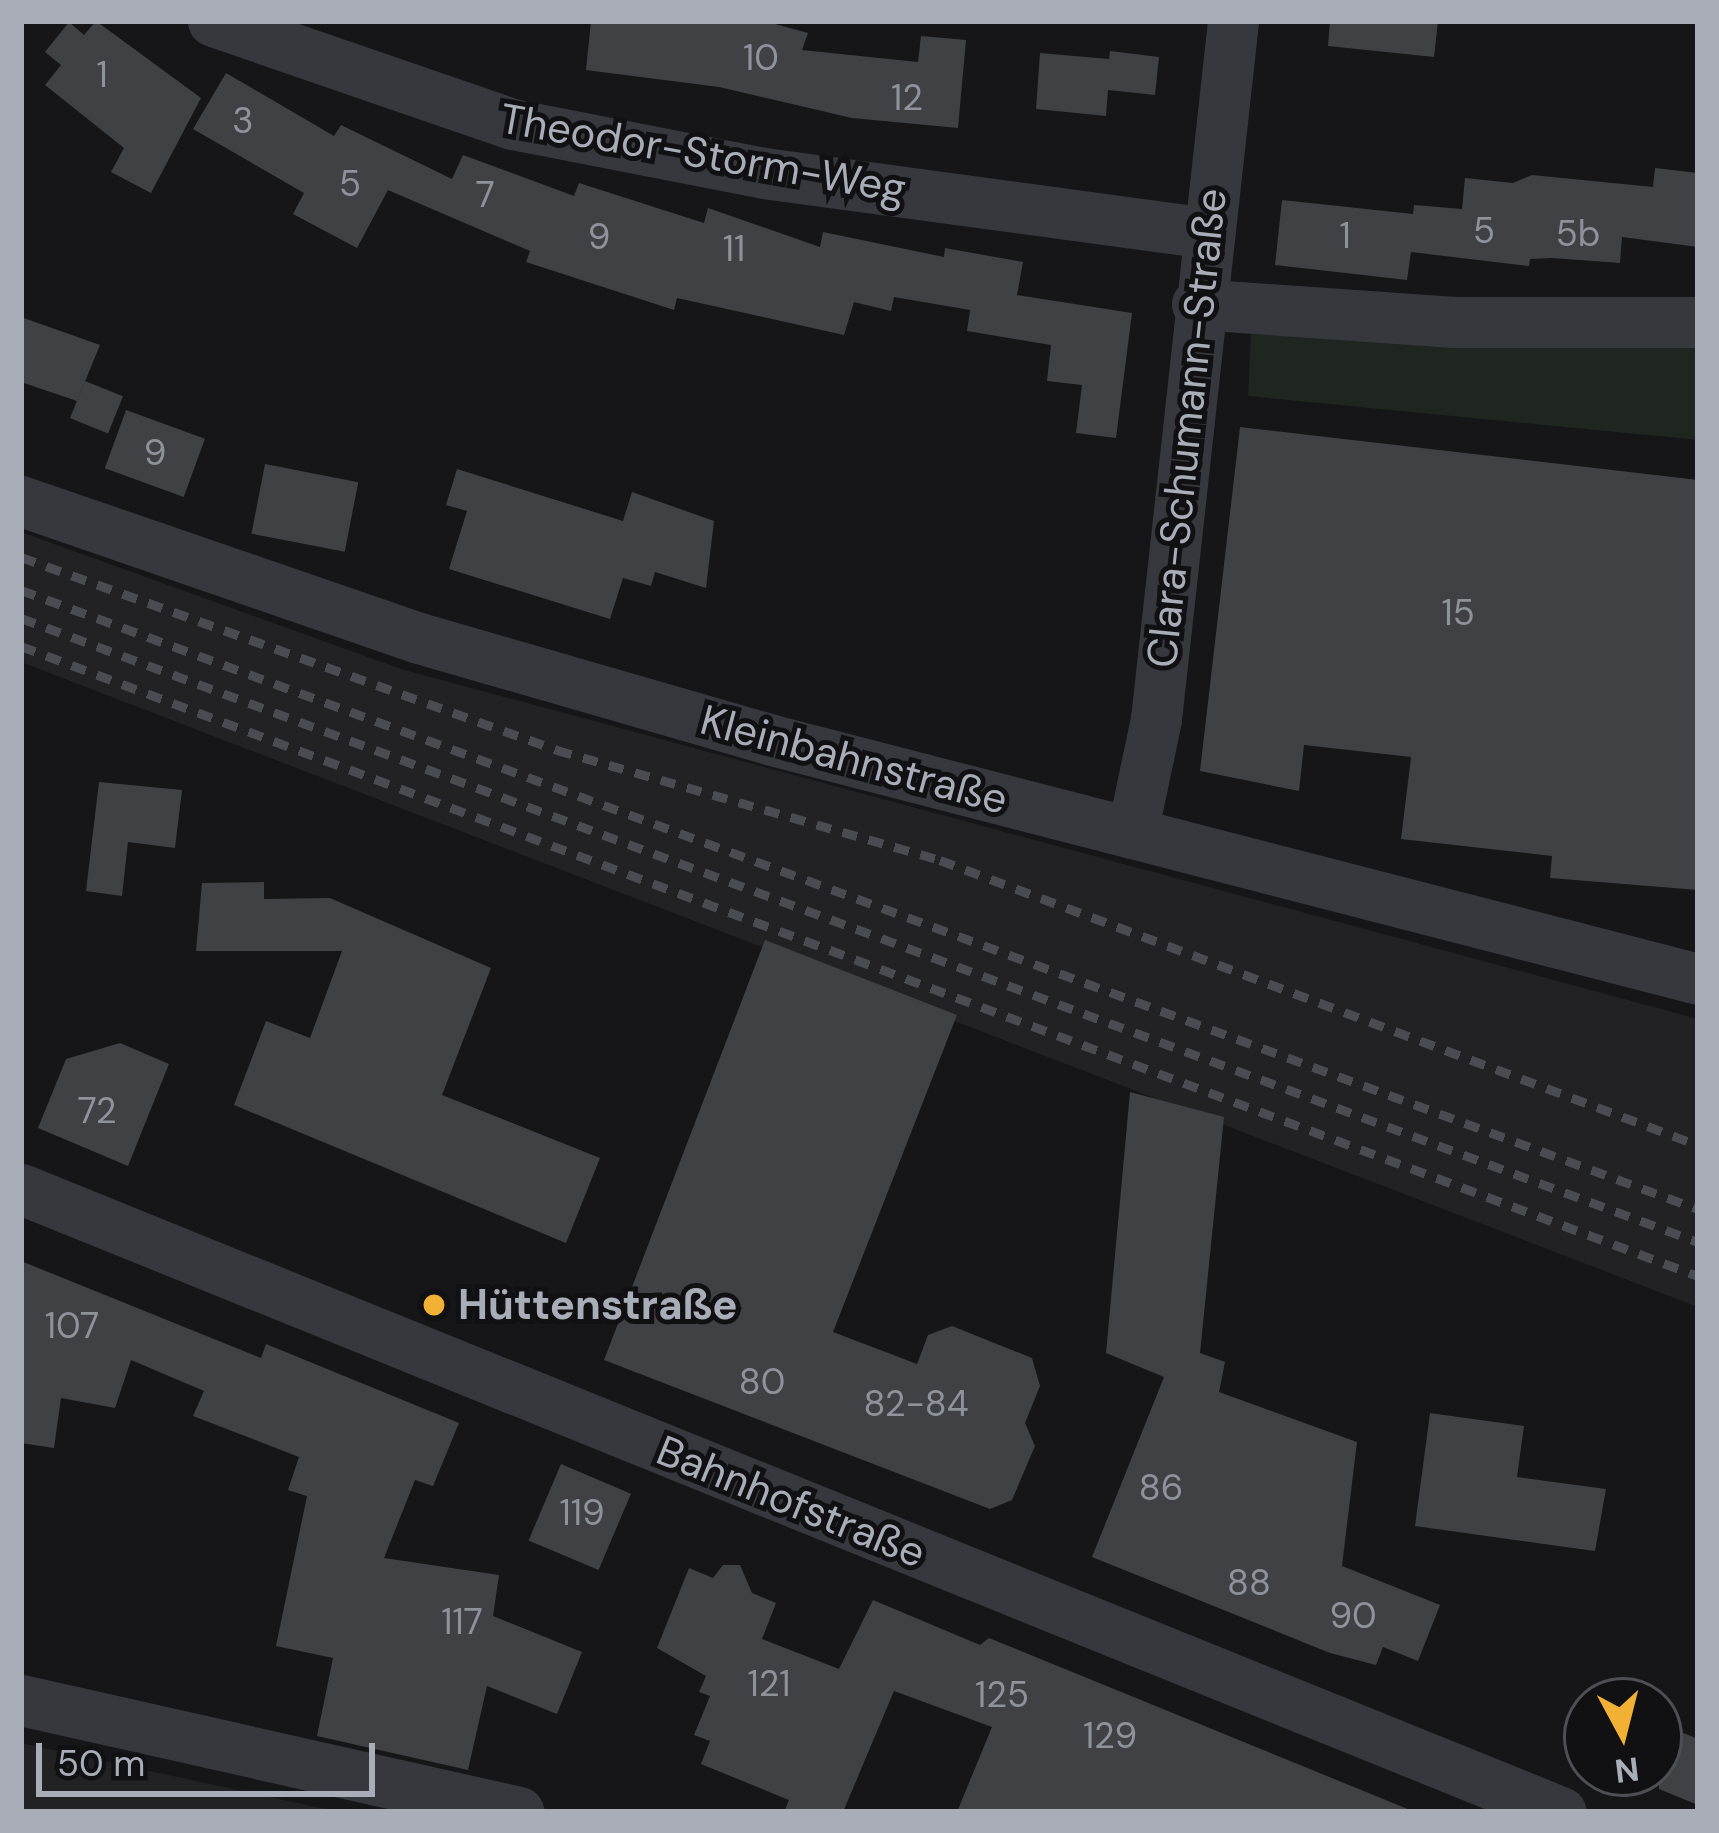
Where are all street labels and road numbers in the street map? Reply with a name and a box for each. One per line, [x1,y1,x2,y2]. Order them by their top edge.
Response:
street label: Theodor-Storm-Weg [496,94,910,214]
street label: Clara-Schumann-Straße [1137,186,1237,670]
street label: Kleinbahnstraße [695,695,1013,825]
street label: Bahnhofstraße [649,1425,933,1579]

